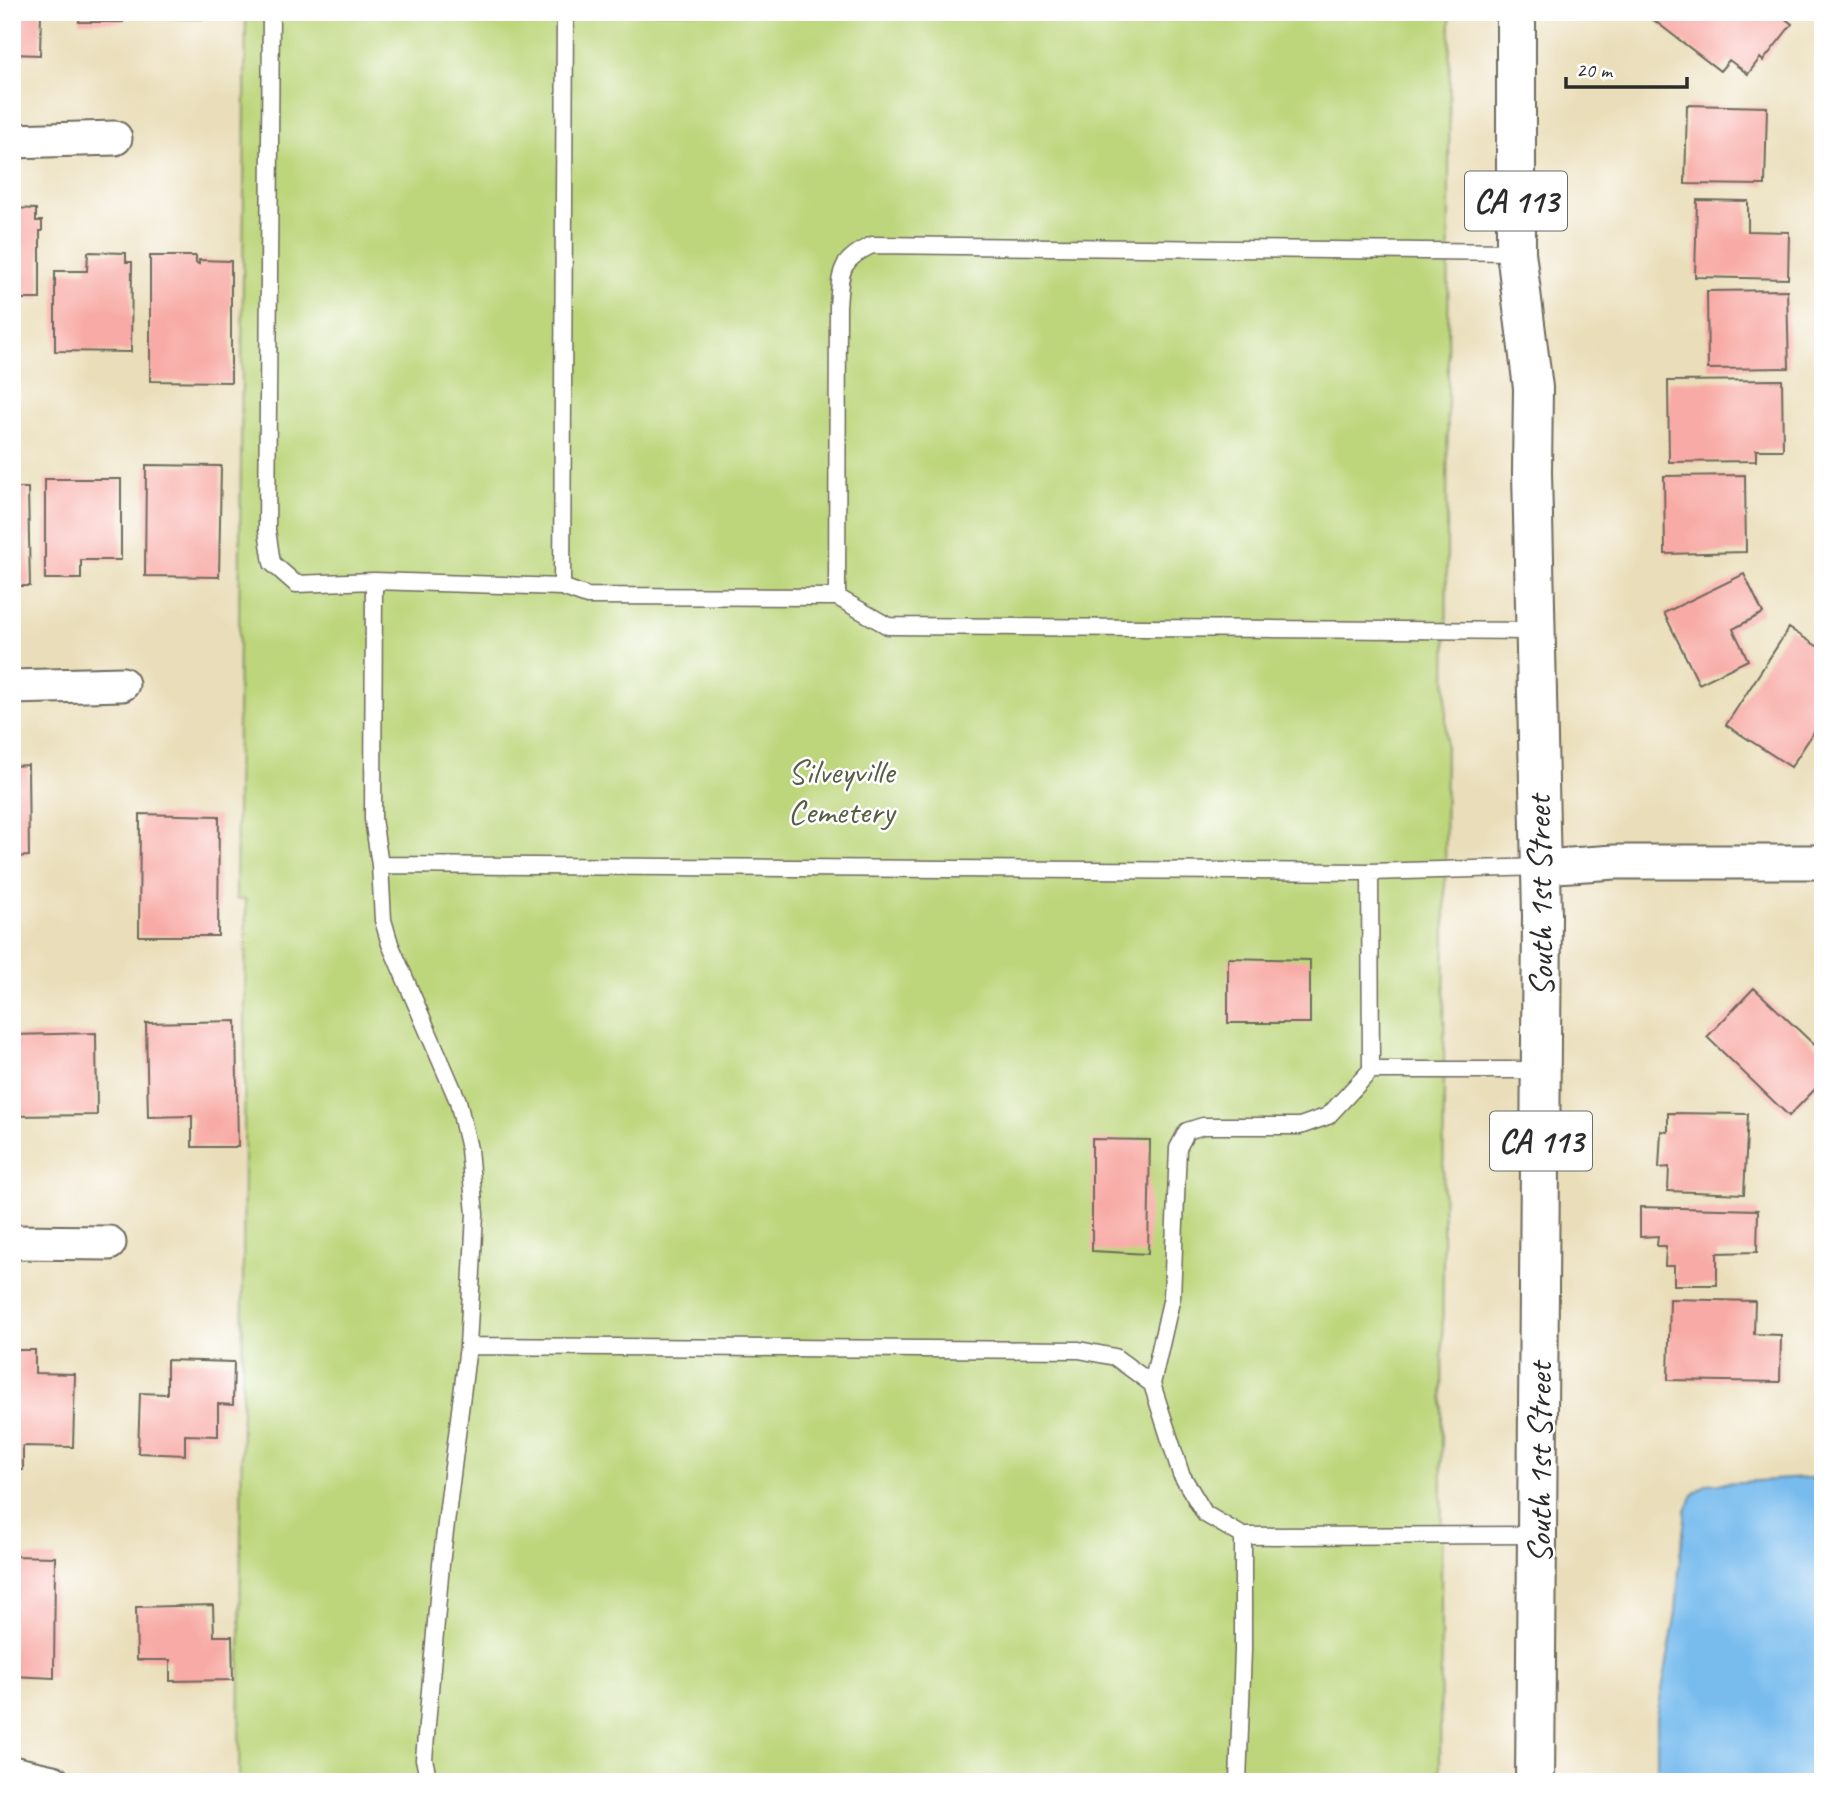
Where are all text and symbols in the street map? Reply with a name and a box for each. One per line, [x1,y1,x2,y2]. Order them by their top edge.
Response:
scale bar [1566,46,1686,90]
text: 20 m [1576,57,1614,83]
road number: CA 113 [1465,172,1567,230]
park label: Silveyville Cemetery [788,749,897,834]
street label: South 1st Street [1516,792,1564,997]
road number: CA 113 [1490,1112,1592,1170]
street label: South 1st Street [1517,1359,1562,1564]

